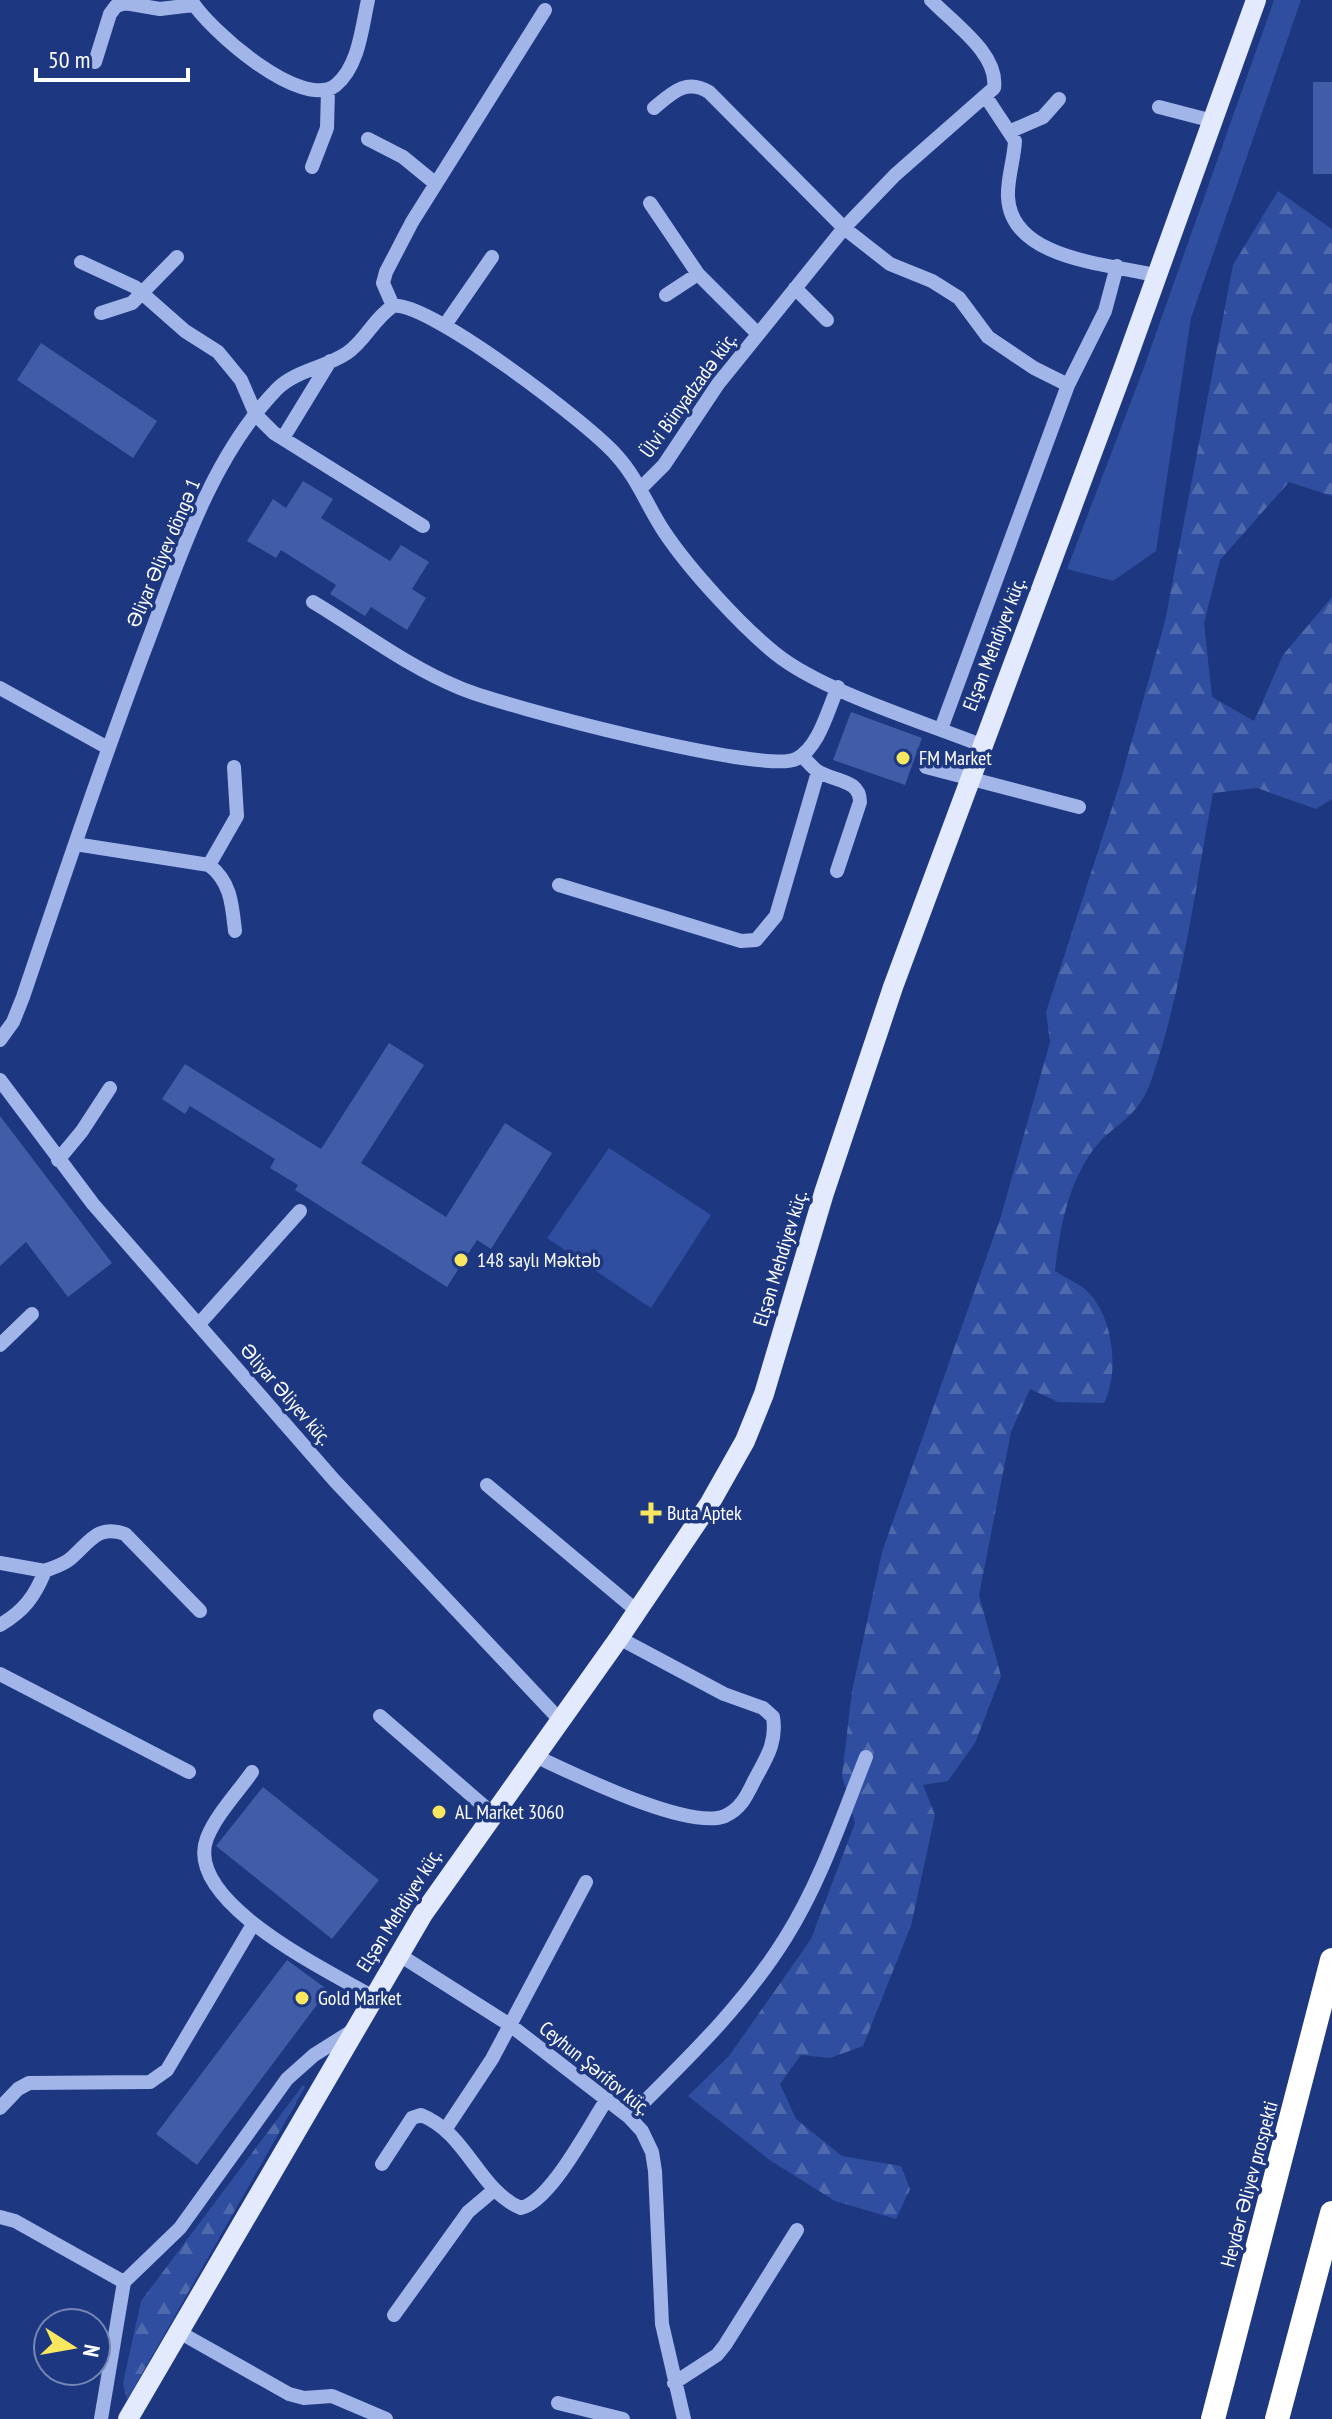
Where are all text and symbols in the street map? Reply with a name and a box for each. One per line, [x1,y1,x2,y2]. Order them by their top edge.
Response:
scale bar [36,32,188,82]
text: 50 m [48,44,90,75]
street label: Ülvi Bünyadzadə küç. [634,327,742,463]
street label: Əliyar Əliyev döngə 1 [120,475,206,631]
street label: Elşən Mehdiyev küç. [957,574,1031,714]
place label: FM Market [919,745,992,771]
marker: FM Market [894,749,912,767]
street label: Elşən Mehdiyev küç. [747,1187,813,1329]
place label: 148 saylı Məktəb [477,1247,601,1273]
marker: 148 saylı Məktəb [452,1251,470,1269]
street label: Əliyar Əliyev küç. [234,1337,338,1451]
place label: Buta Aptek [667,1500,742,1526]
marker: Buta Aptek [642,1504,660,1522]
place label: AL Market 3060 [455,1799,564,1825]
marker: AL Market 3060 [430,1803,448,1821]
street label: Elşən Mehdiyev küç. [351,1843,447,1977]
place label: Gold Market [318,1985,402,2011]
marker: Gold Market [293,1989,311,2007]
street label: Ceyhun Şərifov küç. [534,2015,656,2121]
street label: Heydər Əliyev prospekti [1214,2098,1284,2270]
north arrow [32,2307,112,2387]
text: N [77,2342,107,2359]

